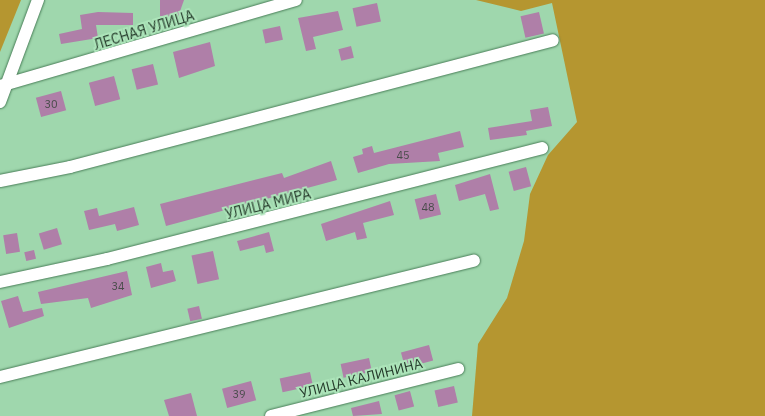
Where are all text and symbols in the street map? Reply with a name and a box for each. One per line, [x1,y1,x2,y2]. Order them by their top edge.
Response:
street label: ЛЕСНАЯ УЛИЦА [92,7,196,53]
house number: 30 [44,97,58,111]
house number: 45 [396,148,410,162]
street label: УЛИЦА МИРА [223,185,313,223]
house number: 48 [421,200,435,214]
house number: 34 [111,279,125,293]
street label: УЛИЦА КАЛИНИНА [298,355,424,401]
house number: 39 [232,387,246,401]

